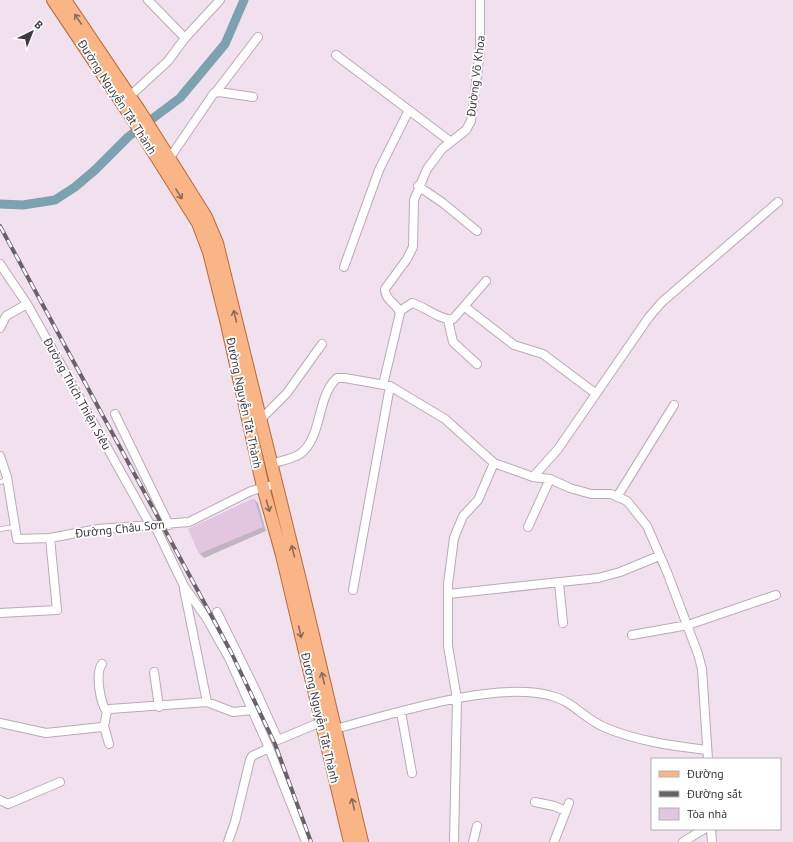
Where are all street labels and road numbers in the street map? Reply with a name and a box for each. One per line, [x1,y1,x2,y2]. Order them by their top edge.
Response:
street label: Đường Võ Khoa [463,34,488,118]
street label: Đường Nguyễn Tất Thành [74,36,160,157]
street label: Đường Thích Thiện Siêu [40,334,115,452]
street label: Đường Nguyễn Tất Thành [223,335,266,470]
street label: Đường Châu Sơn [73,516,165,541]
street label: Đường Nguyễn Tất Thành [298,650,343,785]

